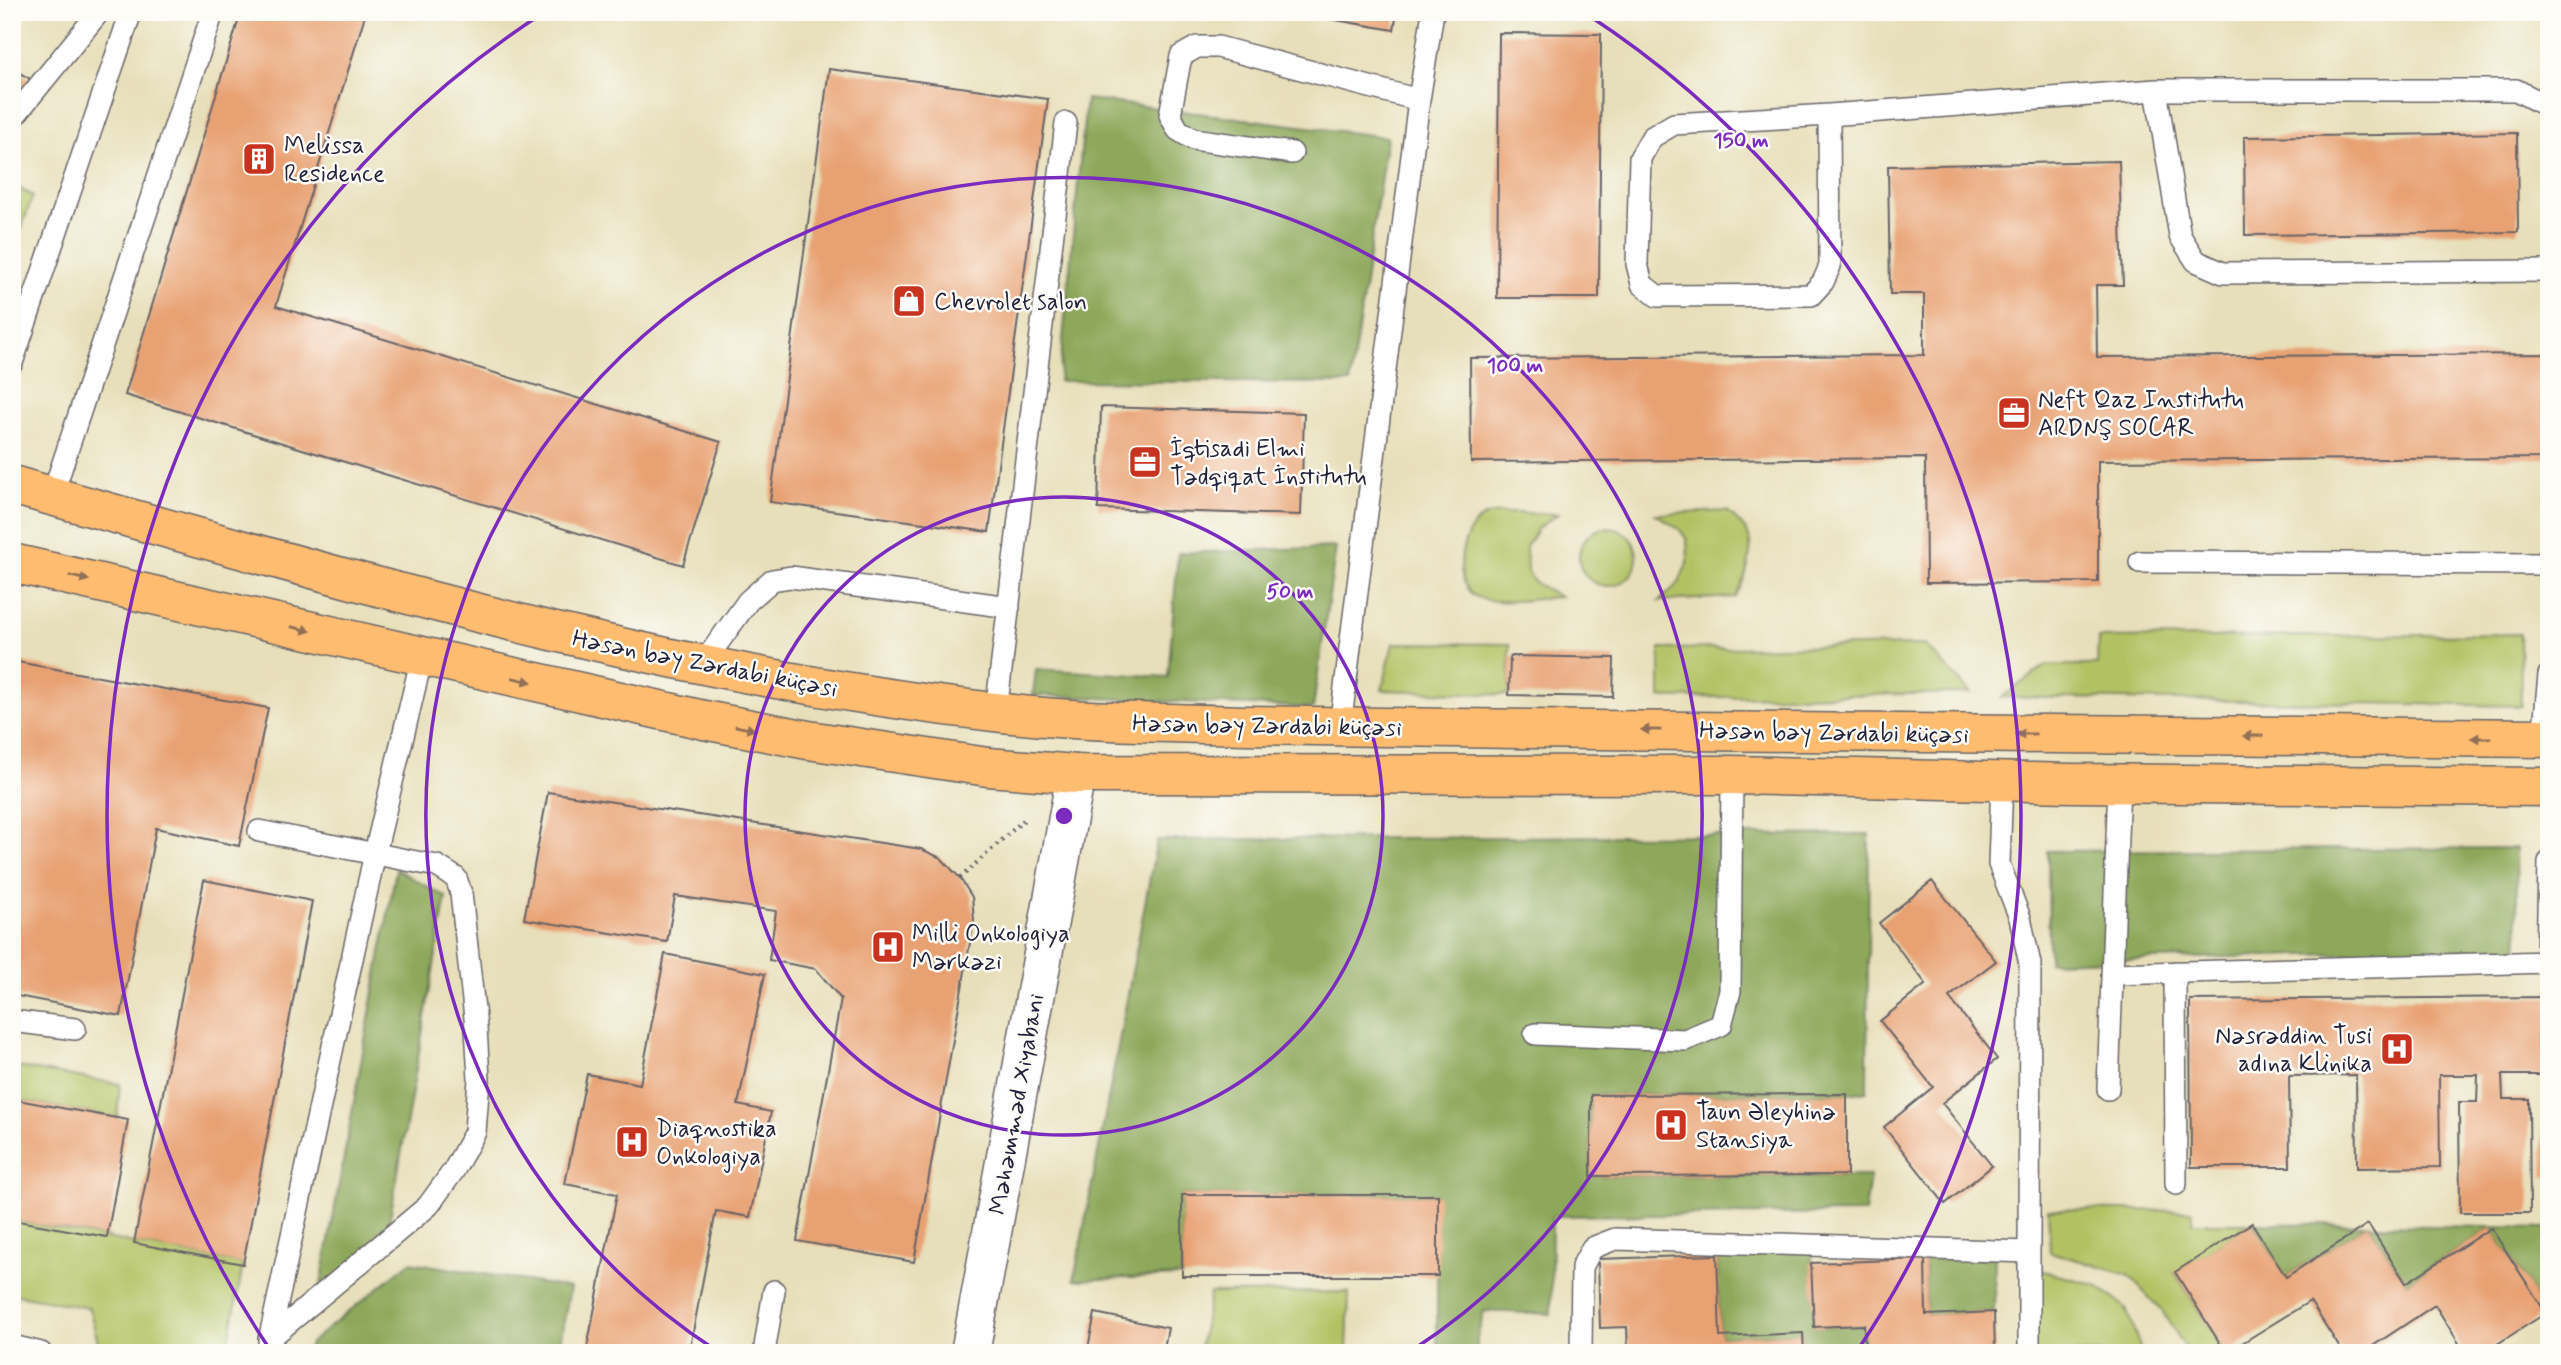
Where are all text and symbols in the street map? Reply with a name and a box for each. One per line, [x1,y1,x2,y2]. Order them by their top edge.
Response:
text: 150 m [1713,127,1769,155]
place label: Melissa Residence [284,131,385,190]
building icon: Melissa Residence [240,140,278,178]
shop icon: Chevrolet salon [890,282,928,320]
place label: Chevrolet salon [934,287,1087,318]
text: 100 m [1487,352,1543,380]
place label: Neft Qaz Institutu ARDNŞ SOCAR [2038,385,2244,444]
office icon: Neft Qaz Institutu ARDNŞ SOCAR [1995,394,2033,432]
place label: İqtisadi Elmi Tədqiqat İnstitutu [1170,434,1367,493]
office icon: İqtisadi Elmi Tədqiqat İnstitutu [1126,443,1164,481]
one-way arrow [68,573,90,584]
text: 50 m [1267,578,1314,606]
one-way arrow [290,624,312,635]
street label: Həsən bəy Zərdabi küçəsi [569,624,840,705]
one-way arrow [511,675,533,686]
street label: Həsən bəy Zərdabi küçəsi [1132,709,1402,744]
street label: Həsən bəy Zərdabi küçəsi [1699,716,1969,751]
one-way arrow [734,722,756,733]
one-way arrow [1640,724,1662,736]
one-way arrow [2014,728,2036,740]
one-way arrow [2242,730,2264,742]
one-way arrow [2469,732,2491,743]
centre of rings [1052,804,1076,828]
place label: Milli Onkologiya Mərkəzi [912,919,1070,978]
hospital icon: Milli Onkologiya Mərkəzi [869,928,907,966]
street label: Məhəmməd Xiyabani [983,991,1052,1217]
place label: Nəsrəddin Tusi adına Klinika [2215,1021,2372,1080]
hospital icon: Nəsrəddin Tusi adına Klinika [2378,1030,2416,1068]
place label: Taun Əleyhinə Stansiya [1696,1097,1836,1156]
hospital icon: Taun Əleyhinə Stansiya [1652,1106,1690,1144]
place label: Diaqnostika Onkologiya [656,1114,777,1173]
hospital icon: Diaqnostika Onkologiya [613,1123,651,1161]

